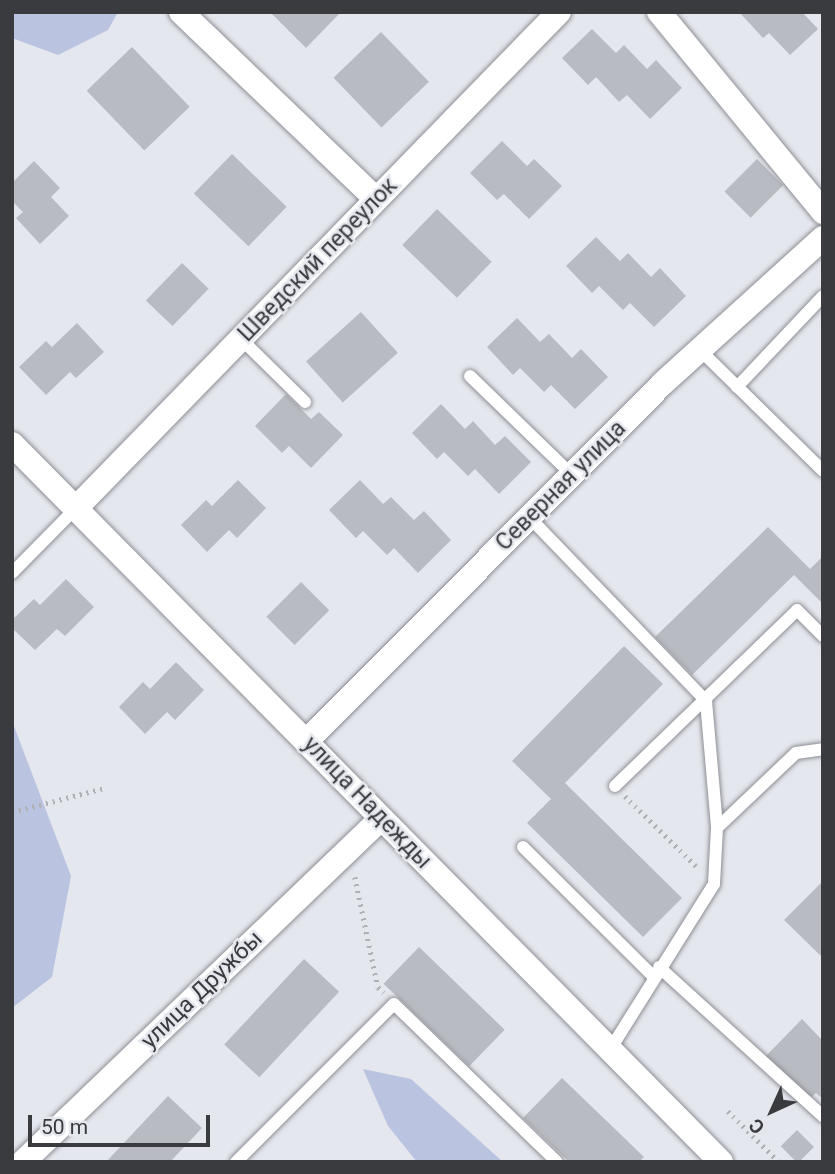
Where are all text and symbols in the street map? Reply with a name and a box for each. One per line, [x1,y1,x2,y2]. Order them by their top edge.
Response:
street label: Шведский переулок [233,172,403,348]
street label: Северная улица [490,415,632,557]
street label: улица Надежды [297,731,437,875]
street label: улица Дружбы [136,925,268,1055]
north arrow [737,1076,807,1146]
scale bar [32,1100,214,1144]
text: С [744,1114,769,1139]
text: 50 m [41,1115,88,1139]

